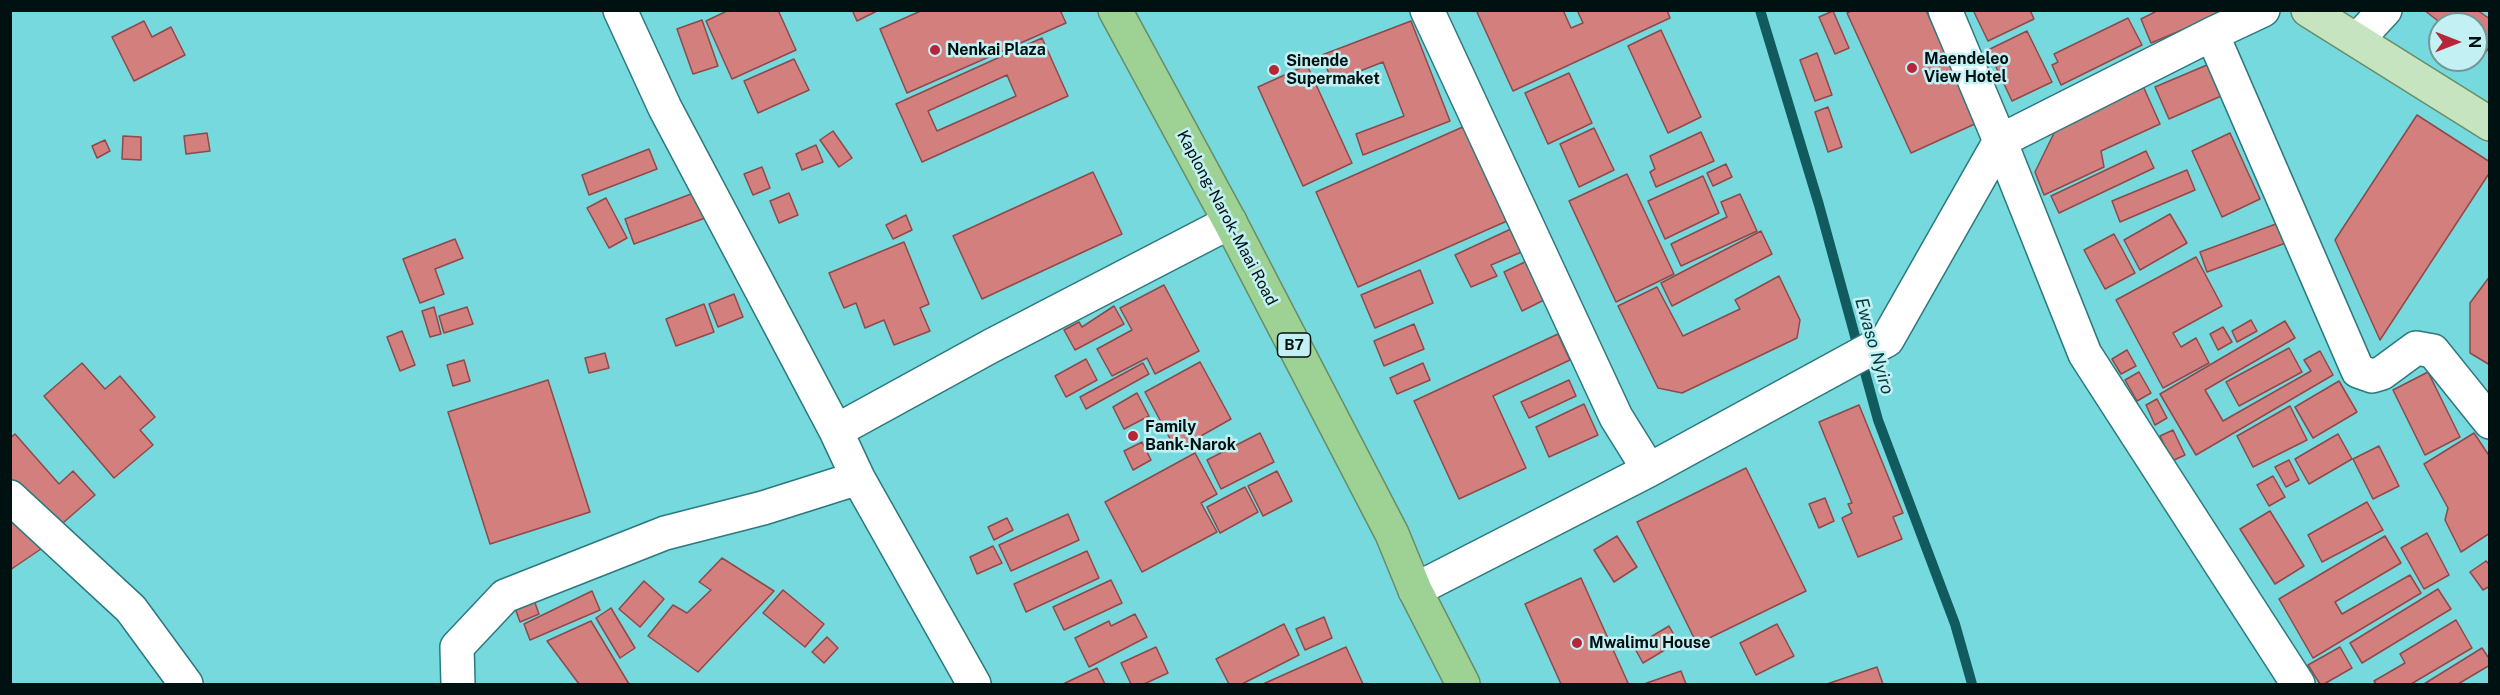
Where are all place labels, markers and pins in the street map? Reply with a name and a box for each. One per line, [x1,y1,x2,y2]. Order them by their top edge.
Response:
place label: Nenkai Plaza [947,40,1046,60]
marker: Nenkai Plaza [928,43,942,57]
place label: Maendeleo View Hotel [1924,49,2009,87]
place label: Sinende Supermaket [1286,51,1380,89]
marker: Maendeleo View Hotel [1905,61,1919,75]
marker: Sinende Supermaket [1267,63,1281,77]
place label: Family Bank-Narok [1145,417,1236,455]
marker: Family Bank-Narok [1126,429,1140,443]
place label: Mwalimu House [1589,633,1710,653]
marker: Mwalimu House [1570,636,1584,650]

